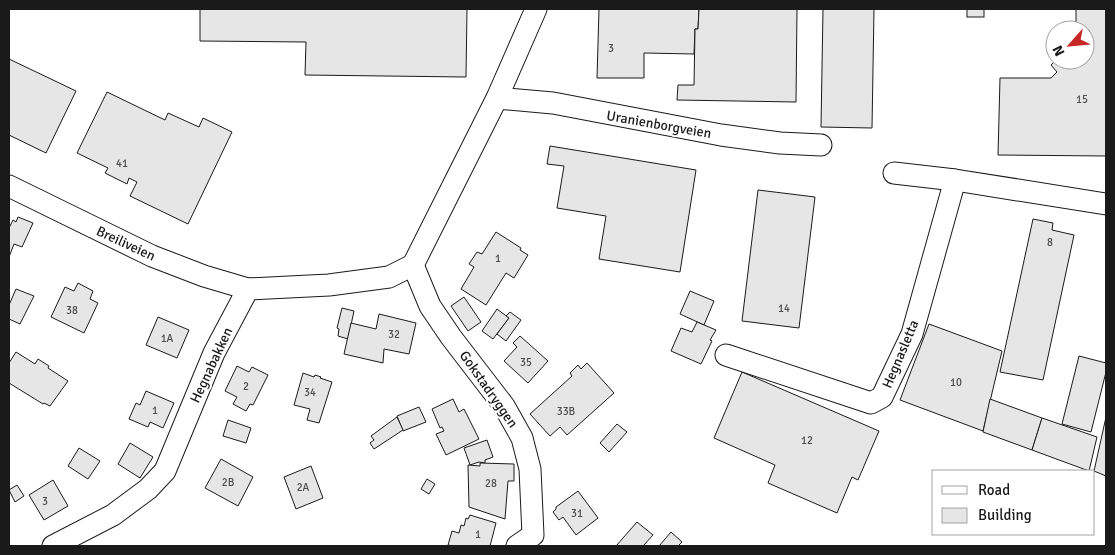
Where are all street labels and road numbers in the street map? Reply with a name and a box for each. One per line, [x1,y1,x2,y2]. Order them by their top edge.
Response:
street label: Uranienborgveien [605,107,713,142]
street label: Breiliveien [94,222,158,265]
street label: Hegnasletta [878,317,922,391]
street label: Hegnabakken [187,325,236,406]
street label: Gokstadryggen [456,347,521,431]

